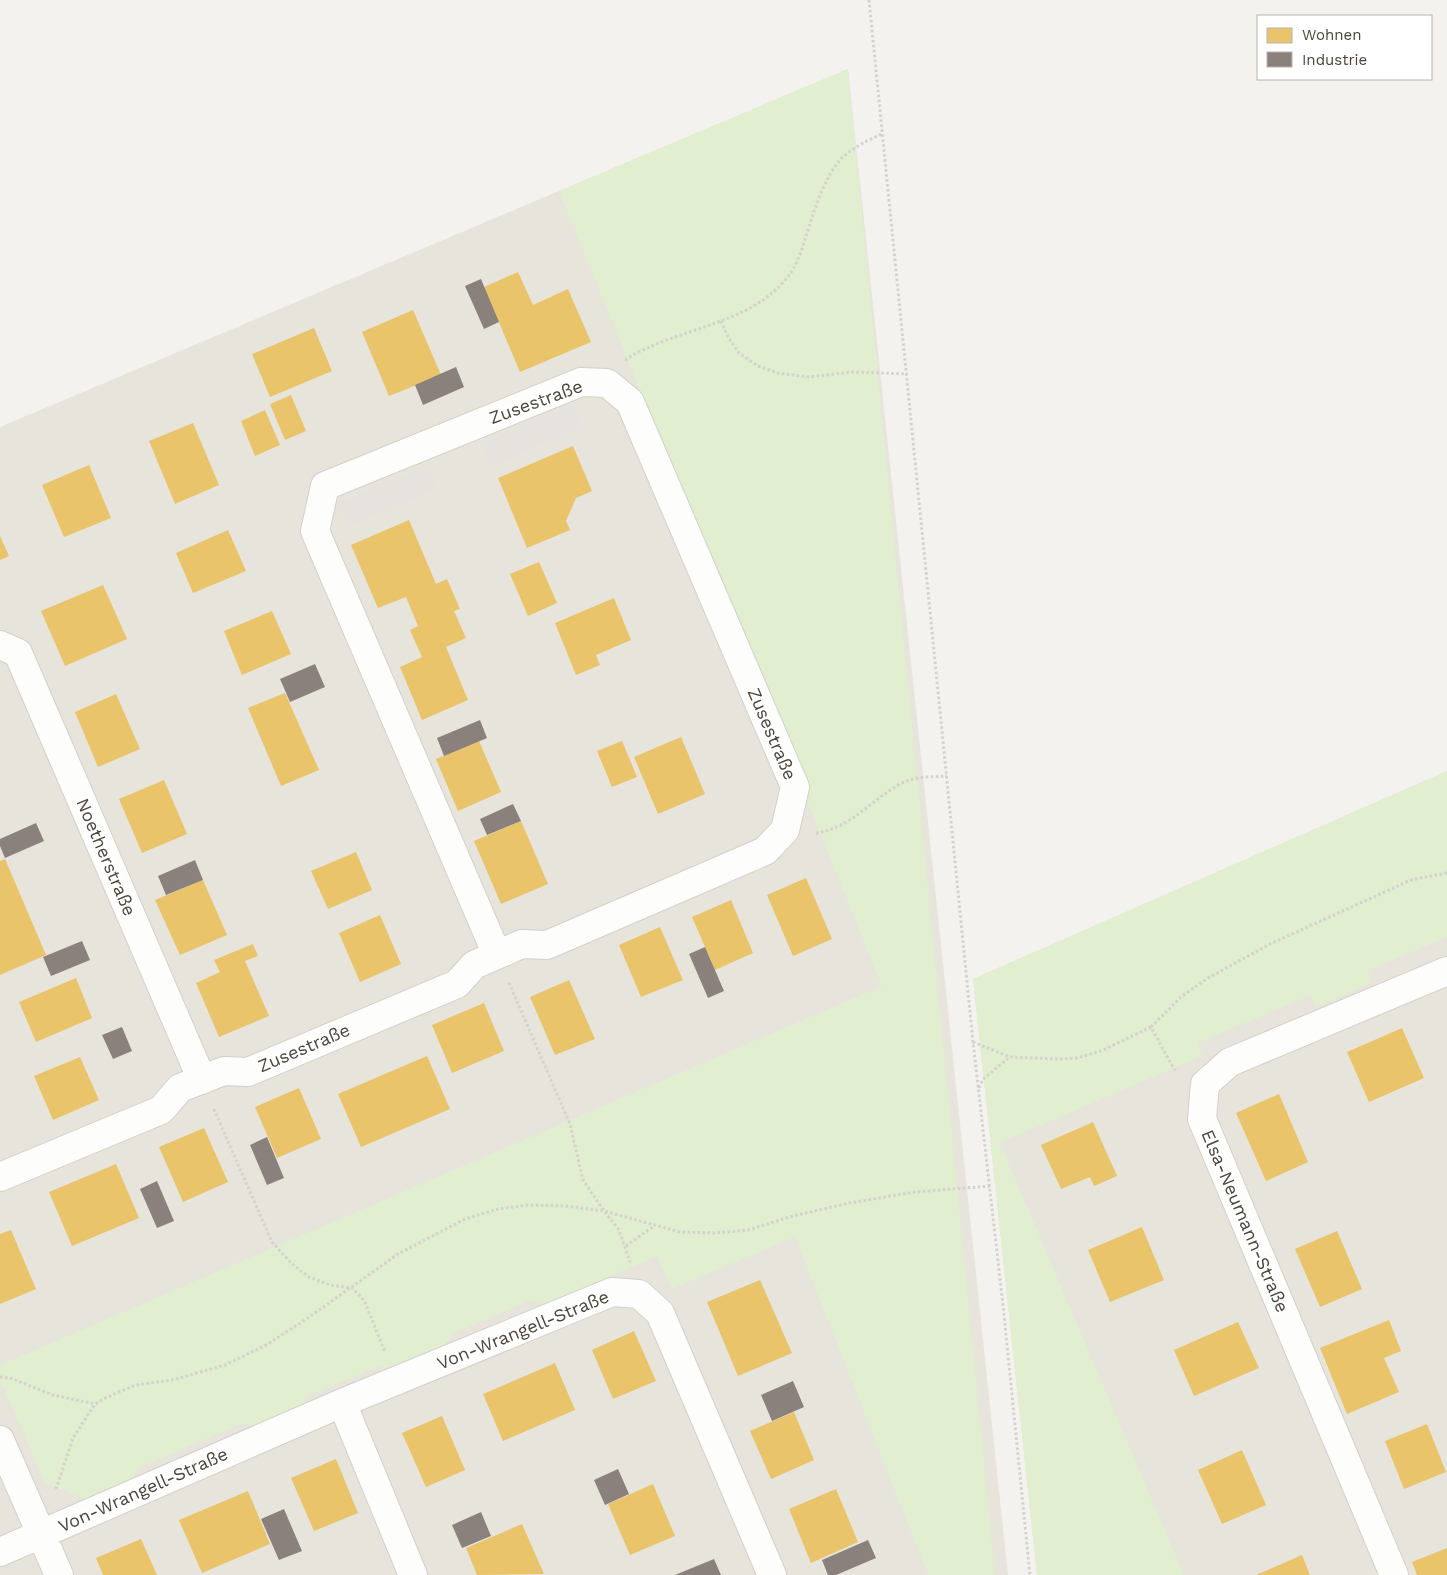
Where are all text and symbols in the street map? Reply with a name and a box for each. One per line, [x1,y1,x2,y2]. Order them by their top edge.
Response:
legend [1257,15,1432,80]
text: Wohnen [1302,26,1361,44]
text: Industrie [1302,51,1367,69]
street label: Zusestraße [486,375,585,428]
street label: Zusestraße [744,685,801,783]
street label: Noetherstraße [72,795,141,919]
street label: Zusestraße [255,1019,353,1076]
street label: Elsa-Neumann-Straße [1197,1126,1293,1315]
street label: Von-Wrangell-Straße [434,1285,612,1374]
street label: Von-Wrangell-Straße [55,1443,231,1536]

